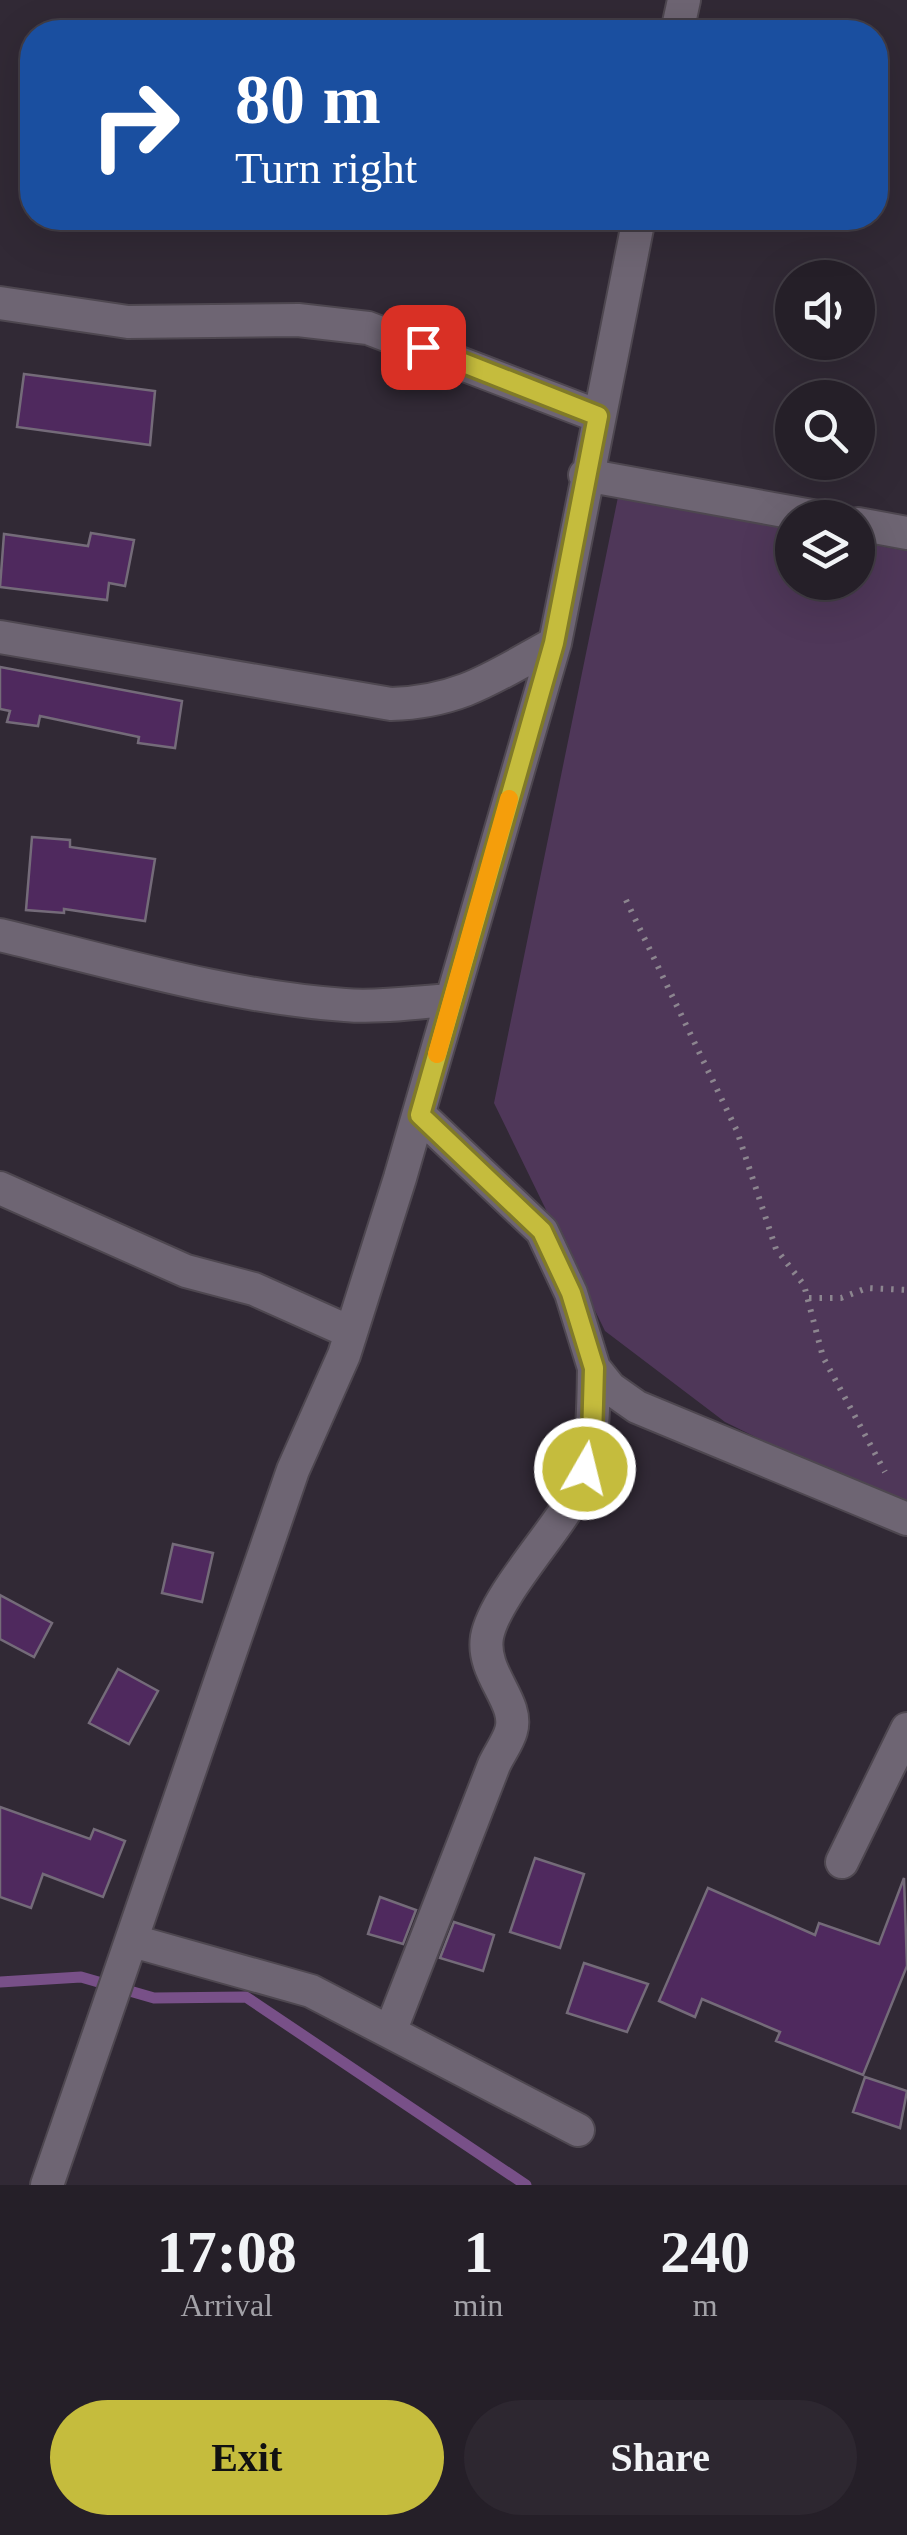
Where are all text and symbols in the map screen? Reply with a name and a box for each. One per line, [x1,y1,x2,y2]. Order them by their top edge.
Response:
icon: right [70,60,200,190]
text: 80 m [235,61,381,138]
text: Turn right [235,143,417,193]
map controls [775,260,875,600]
button: sound [775,260,875,360]
pin [381,305,466,390]
icon: arrive [396,320,451,375]
button: search [775,380,875,480]
button: layers [775,500,875,600]
position arrow [533,1417,637,1521]
text: 17:08 [157,2219,297,2285]
text: 1 [463,2219,493,2285]
text: 240 [660,2219,750,2285]
text: Arrival [181,2287,273,2323]
text: min [454,2287,503,2323]
text: m [693,2287,718,2323]
button: Exit [50,2400,444,2515]
button: Share [464,2400,857,2515]

